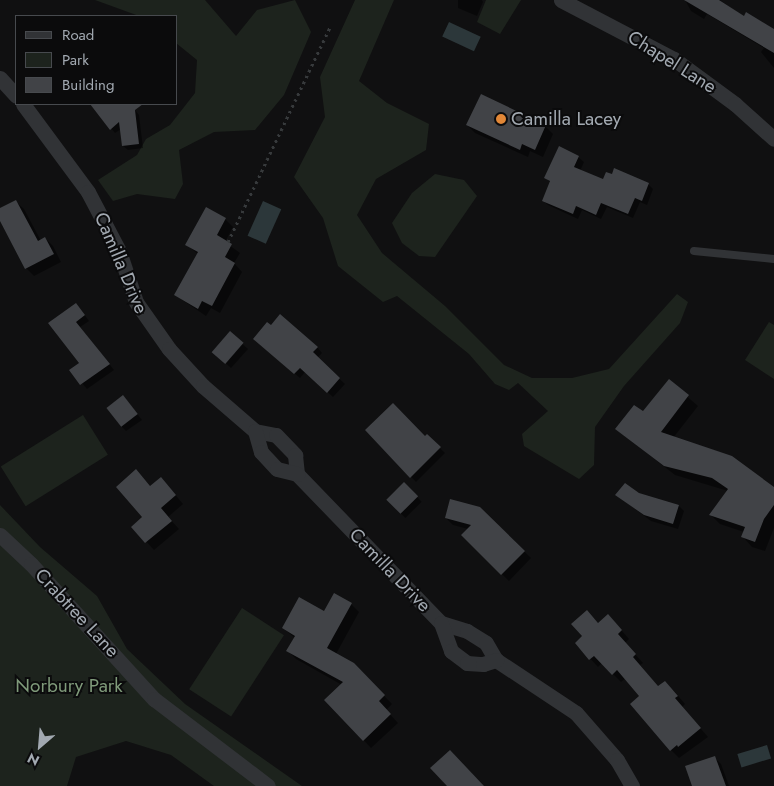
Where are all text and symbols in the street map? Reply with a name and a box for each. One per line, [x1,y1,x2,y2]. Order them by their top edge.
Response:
legend [15,15,178,105]
text: Road [62,24,94,46]
street label: Chapel Lane [623,26,721,98]
text: Park [62,49,89,71]
text: Building [62,74,114,96]
place label: Camilla Lacey [511,108,621,130]
marker: Camilla Lacey [495,113,507,125]
street label: Camilla Drive [89,209,153,317]
street label: Camilla Drive [344,523,436,617]
street label: Crabtree Lane [30,564,124,662]
park label: Norbury Park [15,675,123,697]
north arrow [15,721,65,771]
text: N [24,748,43,771]

